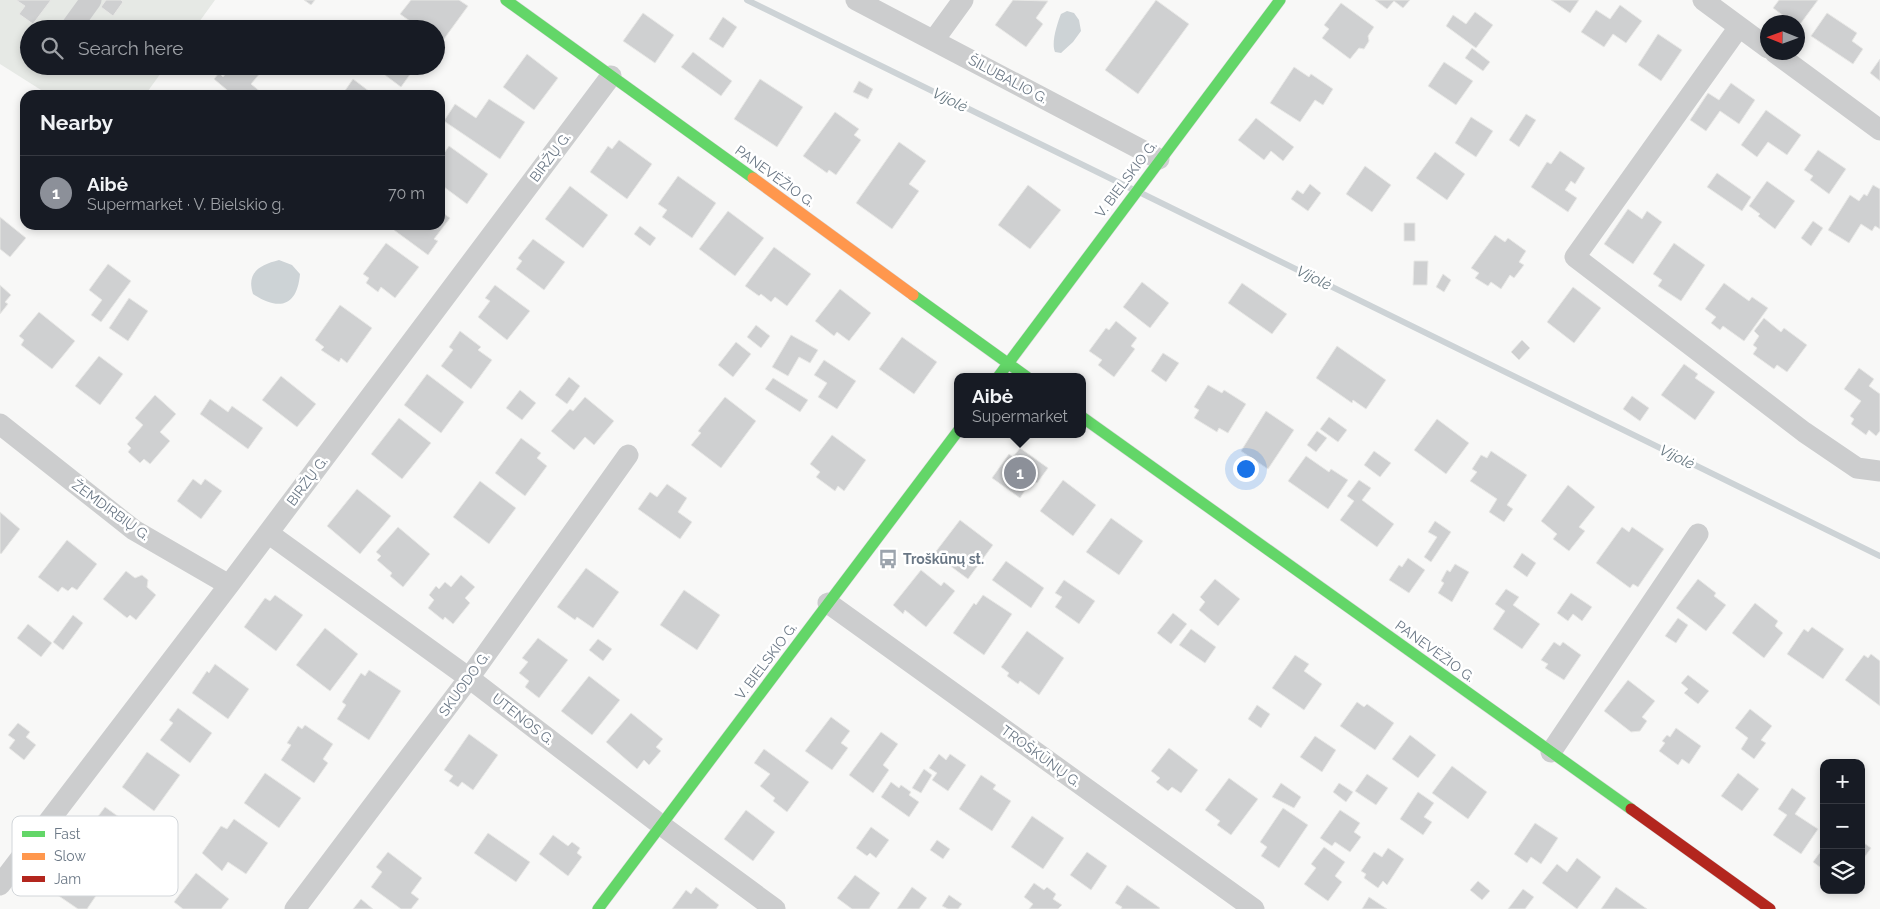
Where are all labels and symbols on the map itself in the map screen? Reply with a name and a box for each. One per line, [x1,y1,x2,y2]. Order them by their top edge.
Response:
north arrow [1760,15,1805,60]
street label: ŠILUBALIO G. [966,50,1051,107]
water label: Vijolė [930,84,970,116]
street label: BIRŽŲ G. [525,129,574,185]
street label: V. BIELSKIO G. [1092,137,1160,221]
street label: PANEVĖŽIO G. [732,140,819,210]
water label: Vijolė [1294,262,1334,294]
water label: Vijolė [1657,441,1697,473]
street label: BIRŽŲ G. [282,453,331,509]
pin: 1 [1004,454,1036,492]
your location [1233,456,1259,482]
street label: ŽEMDIRBIŲ G. [69,476,153,543]
bus stop icon: Troškūnų st. [877,548,899,570]
place label: Troškūnų st. [903,551,984,568]
street label: PANEVĖŽIO G. [1392,615,1479,685]
street label: V. BIELSKIO G. [732,619,800,703]
street label: SKUODO G. [435,649,493,719]
street label: UTENOS G. [489,690,557,748]
street label: TROŠKŪNŲ G. [998,720,1085,790]
legend [12,816,178,896]
text: Fast [54,826,81,842]
text: Slow [54,848,86,864]
text: Jam [54,871,81,887]

